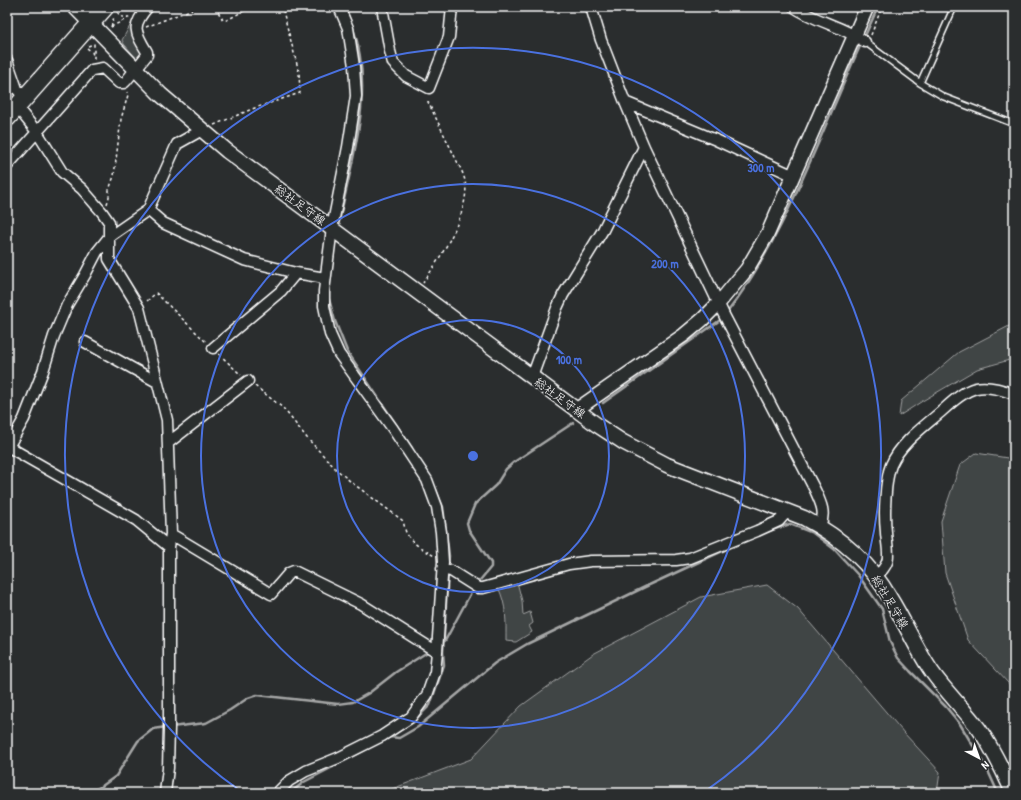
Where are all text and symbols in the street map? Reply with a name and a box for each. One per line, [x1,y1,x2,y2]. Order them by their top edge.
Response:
text: 300 m [747,159,775,176]
street label: 総社足守線 [271,180,330,229]
text: 200 m [651,255,679,272]
text: 100 m [556,351,582,368]
street label: 総社足守線 [531,373,590,422]
centre of rings [466,449,480,463]
street label: 総社足守線 [868,572,913,632]
north arrow [959,738,999,778]
text: N [979,758,992,773]

